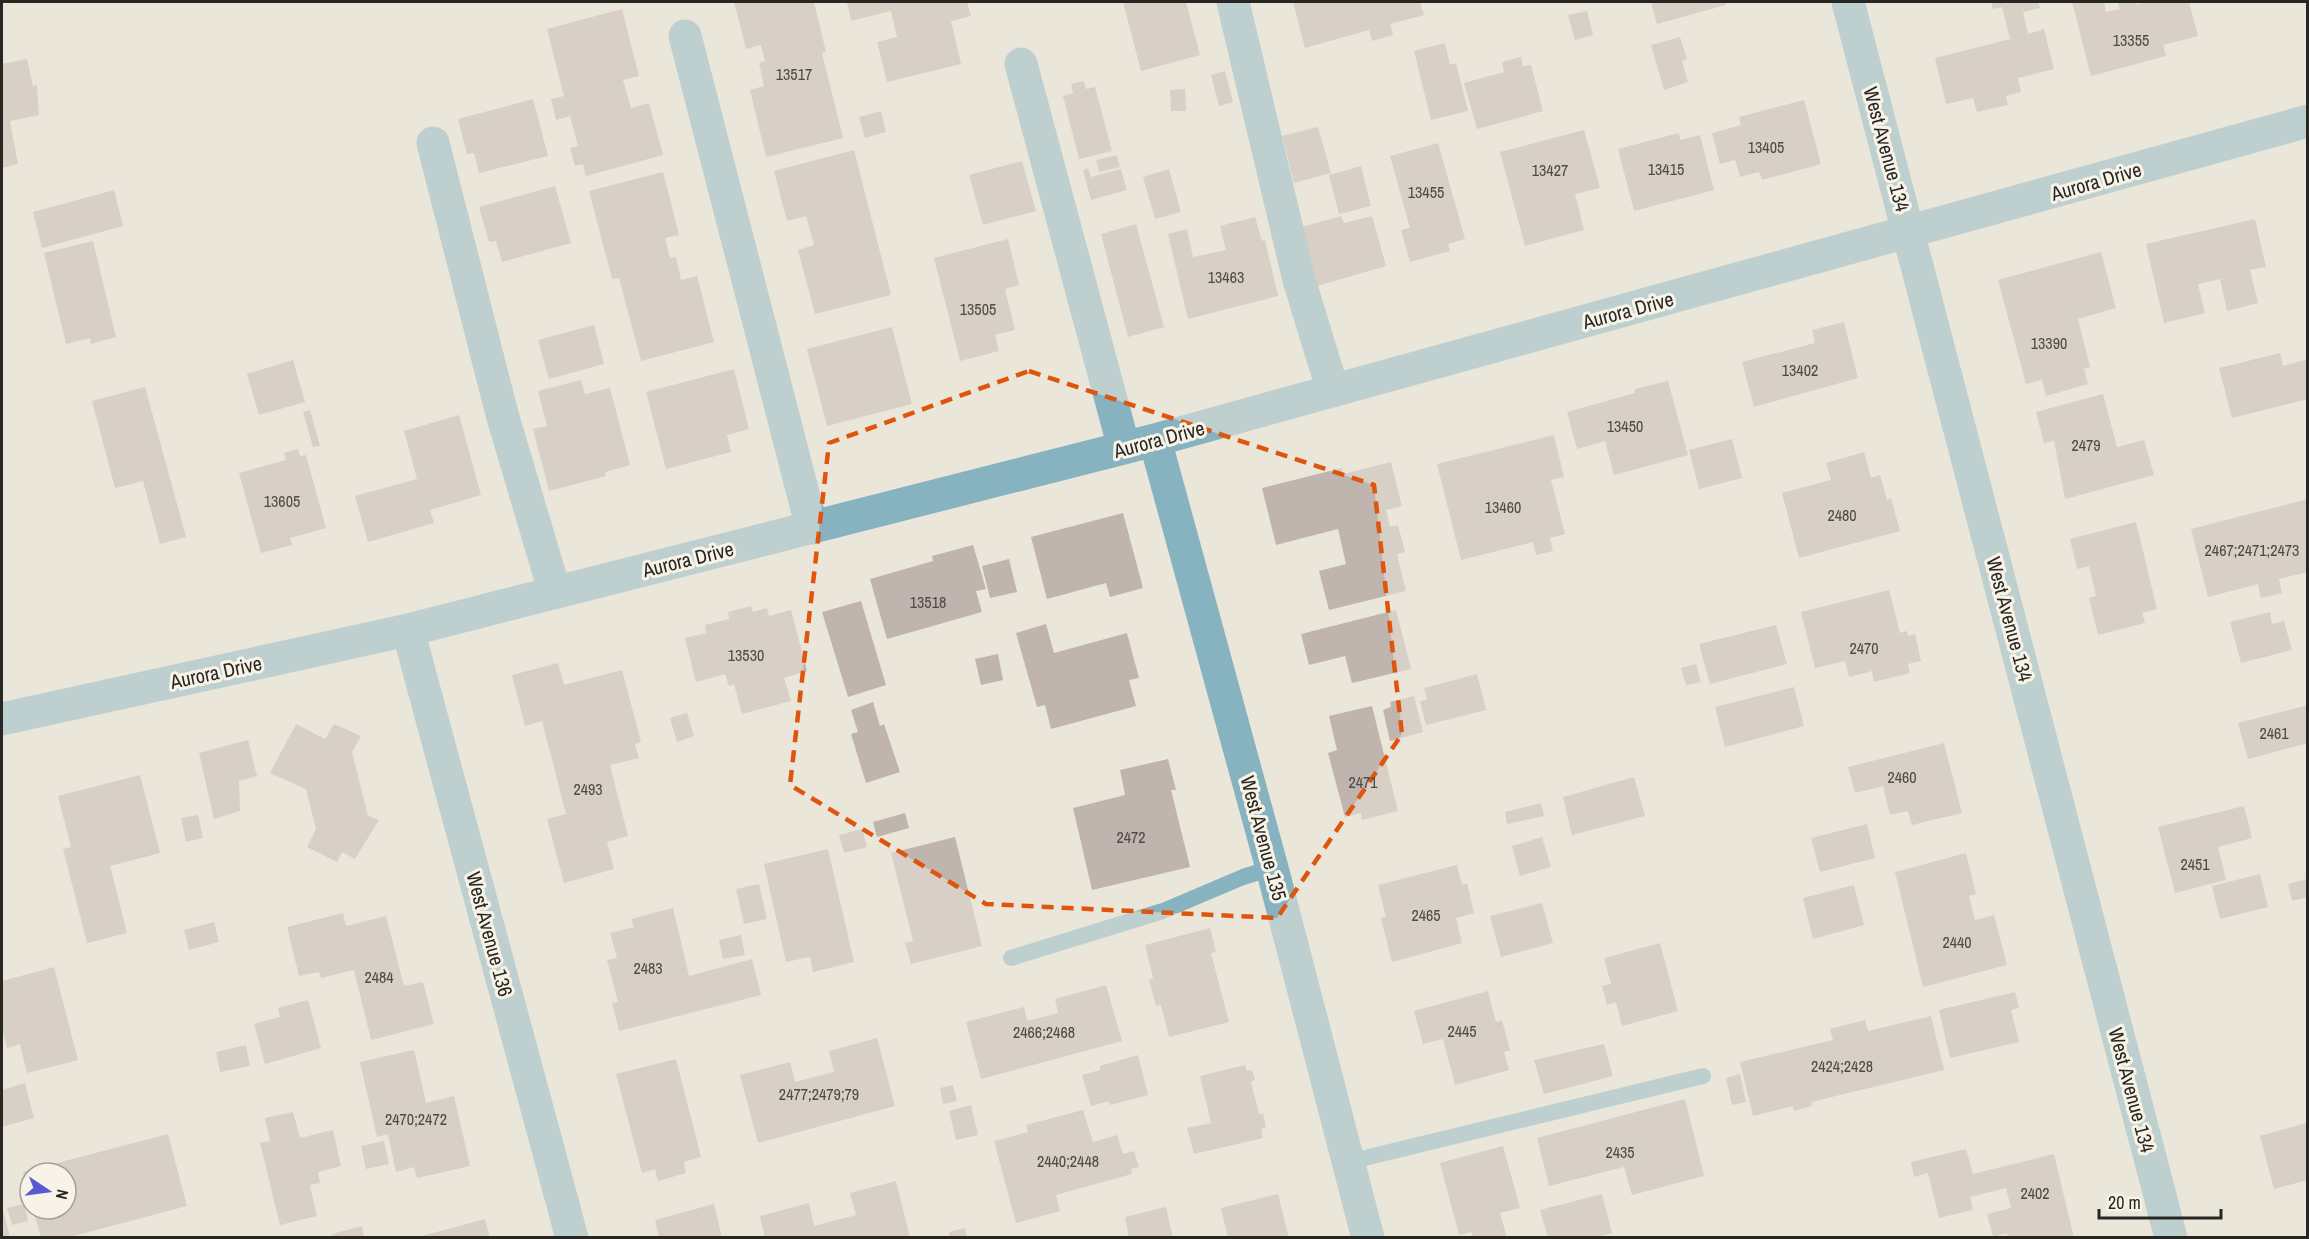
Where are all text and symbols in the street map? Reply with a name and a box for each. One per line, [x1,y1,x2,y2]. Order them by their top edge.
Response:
house number: 13355 [2113,29,2149,51]
house number: 13517 [776,63,812,85]
street label: West Avenue 134 [1857,84,1917,214]
house number: 13405 [1748,136,1784,158]
street label: Aurora Drive [2047,155,2144,207]
house number: 13415 [1648,158,1684,180]
house number: 13427 [1532,159,1568,181]
house number: 13455 [1408,181,1444,203]
house number: 13463 [1208,266,1244,288]
street label: Aurora Drive [1579,285,1676,335]
house number: 13505 [960,298,996,320]
house number: 13390 [2031,332,2067,354]
house number: 13402 [1782,359,1818,381]
street label: Aurora Drive [1110,414,1207,464]
house number: 13450 [1607,415,1643,437]
house number: 2479 [2071,434,2101,456]
house number: 13605 [264,490,300,512]
house number: 13460 [1485,496,1521,518]
house number: 2480 [1827,504,1857,526]
street label: Aurora Drive [639,535,736,584]
house number: 2467;2471;2473 [2205,539,2299,561]
street label: West Avenue 134 [1980,554,2040,684]
house number: 13518 [910,591,946,613]
house number: 2470 [1849,637,1879,659]
house number: 13530 [728,644,764,666]
street label: Aurora Drive [167,649,264,695]
house number: 2461 [2259,722,2289,744]
house number: 2460 [1887,766,1917,788]
house number: 2471 [1348,771,1378,793]
street label: West Avenue 135 [1234,773,1294,903]
house number: 2493 [573,778,603,800]
house number: 2472 [1116,826,1146,848]
house number: 2451 [2180,853,2210,875]
street label: West Avenue 136 [460,869,520,999]
house number: 2465 [1411,904,1441,926]
house number: 2440 [1942,931,1972,953]
house number: 2483 [633,957,663,979]
house number: 2484 [364,966,394,988]
house number: 2445 [1447,1020,1477,1042]
house number: 2466;2468 [1013,1021,1075,1043]
street label: West Avenue 134 [2102,1025,2162,1155]
house number: 2424;2428 [1811,1055,1873,1077]
house number: 2477;2479;79 [779,1083,859,1105]
house number: 2470;2472 [385,1108,447,1130]
house number: 2435 [1605,1141,1635,1163]
house number: 2440;2448 [1037,1150,1099,1172]
north arrow [18,1161,78,1221]
house number: 2402 [2020,1182,2050,1204]
scale bar [2099,1182,2220,1220]
text: N [51,1187,74,1201]
text: 20 m [2108,1190,2141,1215]

